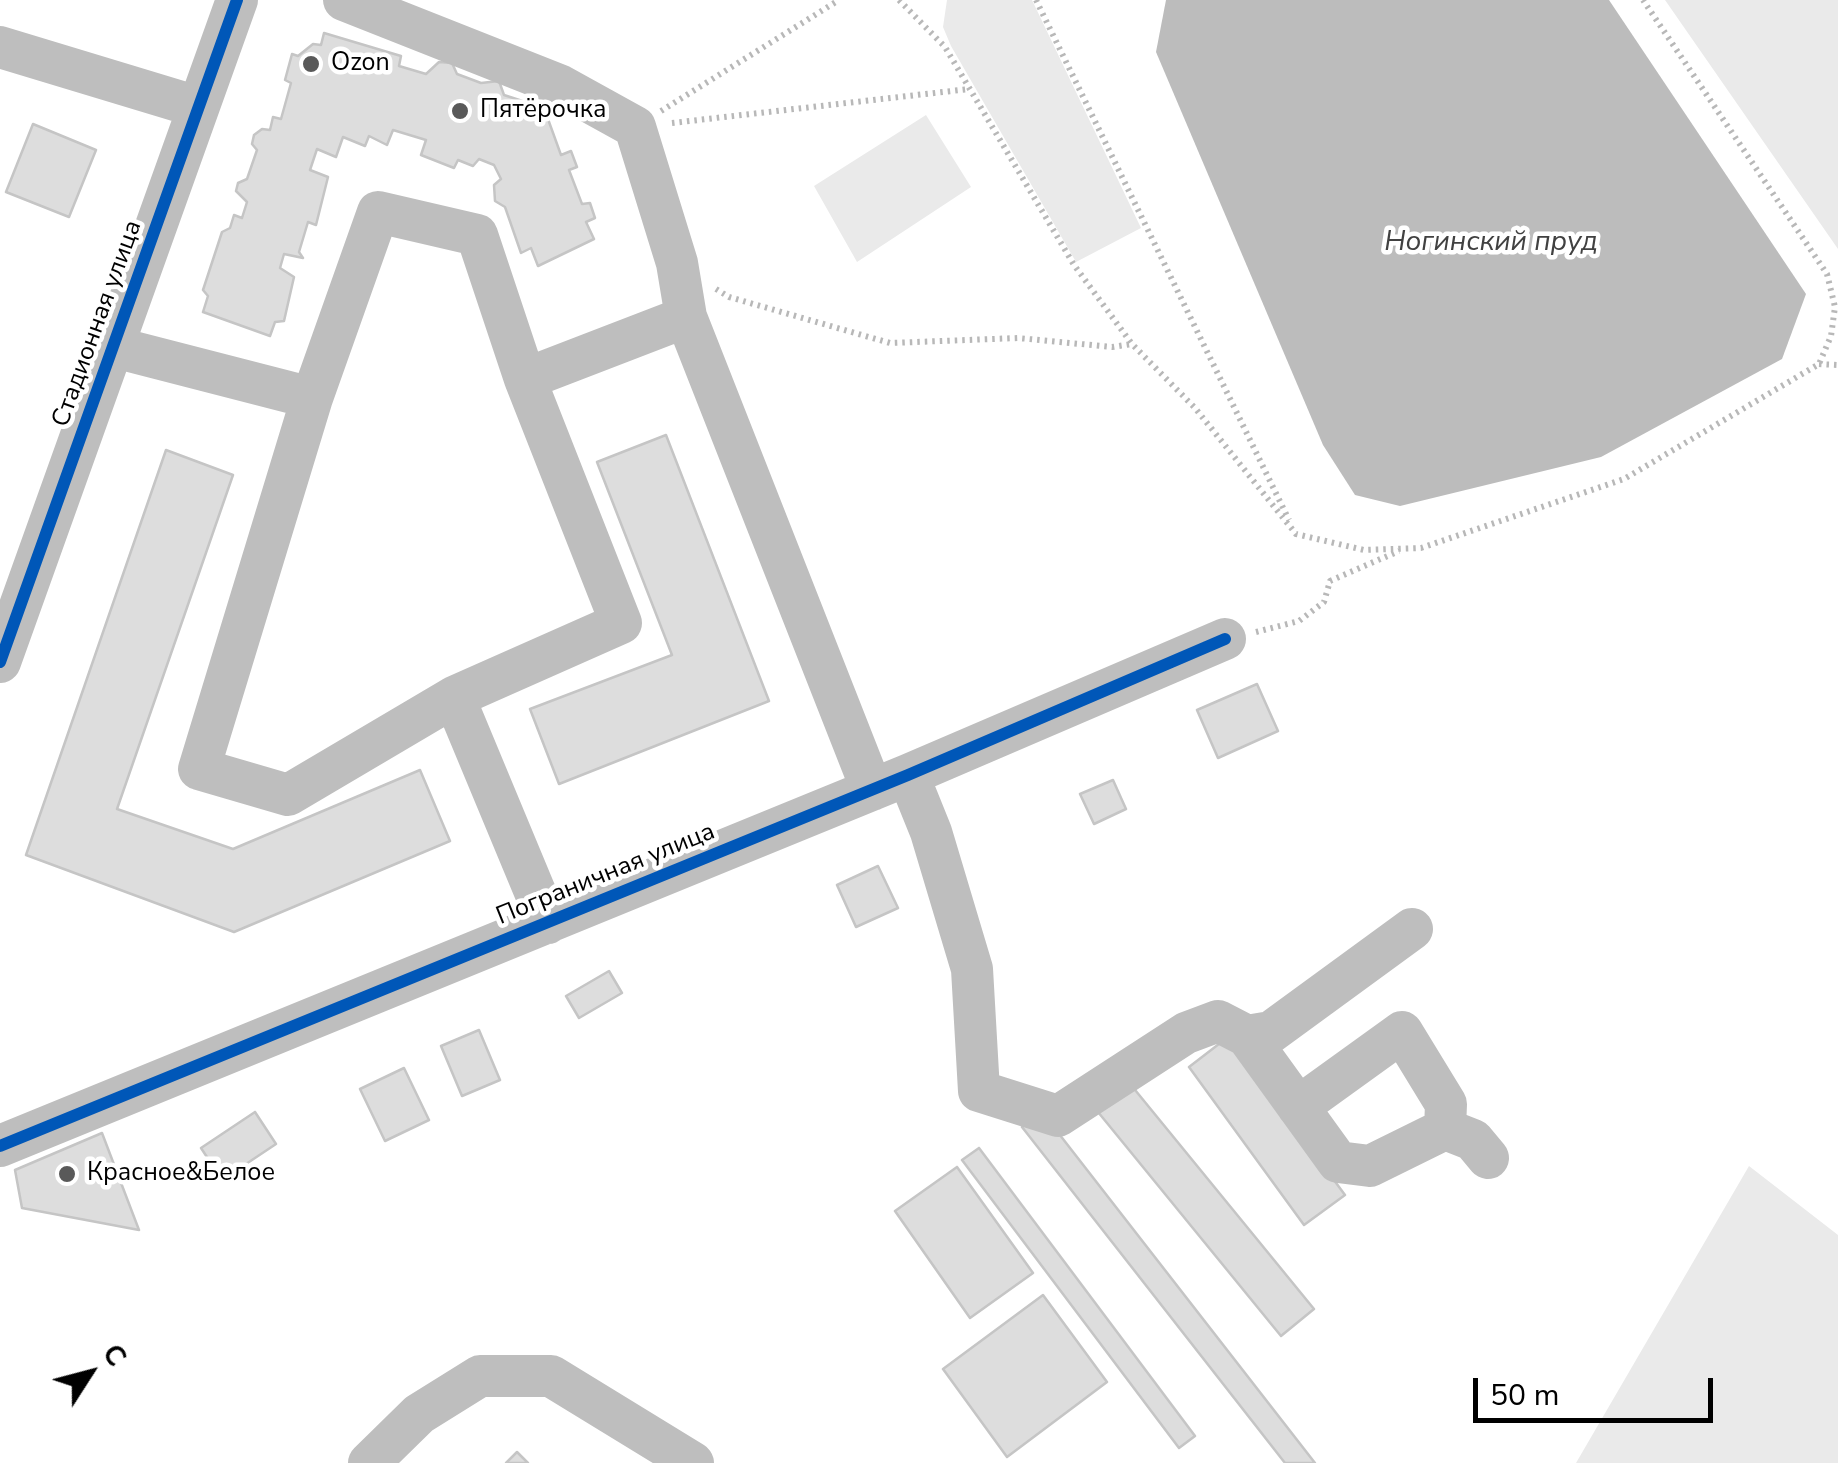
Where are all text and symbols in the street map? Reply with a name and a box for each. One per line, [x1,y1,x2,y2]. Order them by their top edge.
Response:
place label: Ozon [331,49,390,79]
marker: Ozon [300,53,322,75]
place label: Пятёрочка [480,96,606,126]
marker: Пятёрочка [449,100,471,122]
street label: Стадионная улица [47,217,149,431]
water label: Ногинский пруд [1384,226,1598,260]
street label: Пограничная улица [492,817,720,933]
place label: Красное&Белое [87,1159,275,1189]
marker: Красное&Белое [56,1163,78,1185]
north arrow [40,1323,140,1423]
text: С [93,1337,135,1374]
scale bar [1478,1358,1718,1420]
text: 50 m [1490,1375,1559,1416]

